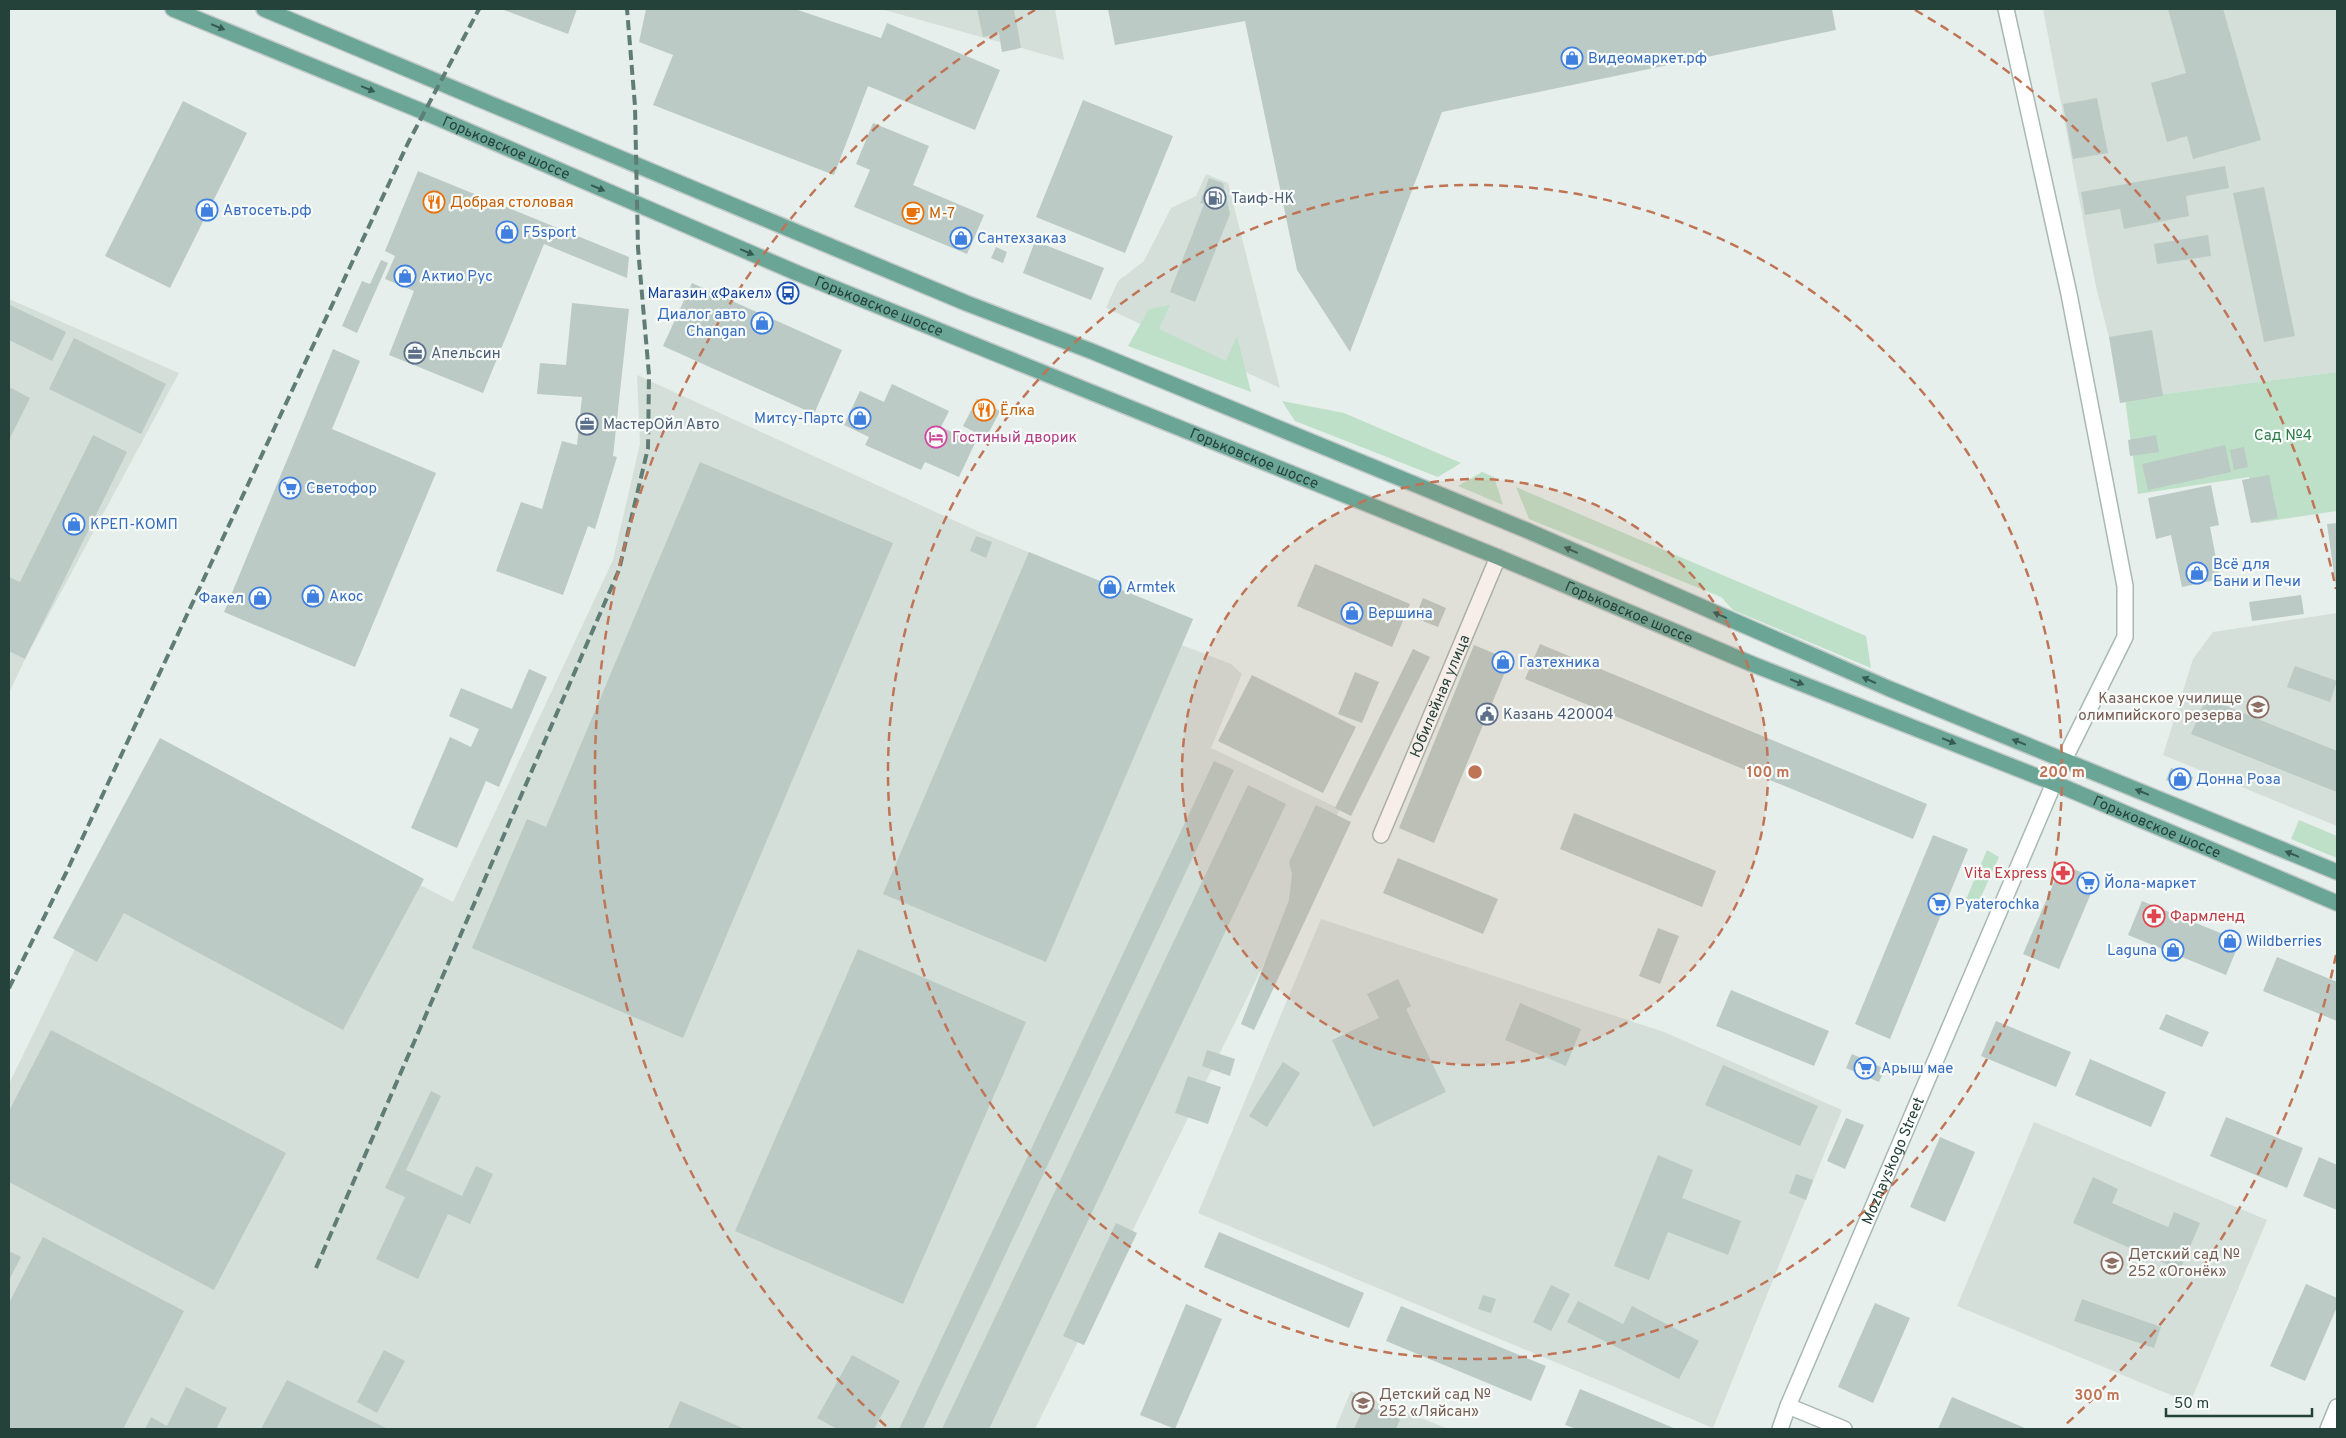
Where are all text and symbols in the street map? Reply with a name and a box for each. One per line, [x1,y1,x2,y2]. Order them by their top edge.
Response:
one-way arrow [211,24,225,32]
shop icon: Видеомаркет.рф [1560,46,1584,70]
place label: Видеомаркет.рф [1588,50,1707,69]
one-way arrow [361,86,375,94]
street label: Горьковское шоссе [439,113,573,185]
one-way arrow [591,184,605,192]
fuel station icon: Таиф-НК [1203,186,1227,210]
restaurant icon: Добрая столовая [422,190,446,214]
place label: Таиф-НК [1231,190,1294,209]
place label: Добрая столовая [450,194,574,213]
shop icon: Автосеть.рф [195,198,219,222]
cafe icon: M-7 [901,201,925,225]
place label: Автосеть.рф [223,202,312,221]
place label: M-7 [929,205,955,224]
shop icon: F5sport [495,220,519,244]
place label: F5sport [523,224,576,243]
shop icon: Сантехзаказ [949,226,973,250]
place label: Сантехзаказ [977,230,1067,249]
one-way arrow [740,248,754,256]
shop icon: Актио Рус [393,264,417,288]
place label: Актио Рус [421,268,493,287]
street label: Горьковское шоссе [811,273,946,342]
bus stop icon: Магазин «Факел» [776,281,800,305]
place label: Магазин «Факел» [647,285,772,304]
place label: Диалог авто Changan [657,306,746,342]
shop icon: Диалог авто Changan [750,311,774,335]
office icon: Апельсин [403,341,427,365]
place label: Апельсин [431,345,501,364]
restaurant icon: Ёлка [972,398,996,422]
place label: Ёлка [1000,401,1035,421]
shop icon: Митсу-Партс [848,406,872,430]
place label: Митсу-Партс [754,410,844,429]
office icon: МастерОйл Авто [575,412,599,436]
place label: МастерОйл Авто [603,416,720,435]
hotel icon: Гостиный дворик [924,425,948,449]
street label: Горьковское шоссе [1187,425,1321,494]
park label: Сад №4 [2254,427,2312,446]
place label: Гостиный дворик [952,429,1077,448]
supermarket icon: Светофор [278,476,302,500]
place label: Светофор [306,480,377,499]
shop icon: КРЕП-КОМП [62,512,86,536]
place label: КРЕП-КОМП [90,516,178,535]
one-way arrow [1564,545,1578,553]
place label: Всё для Бани и Печи [2213,556,2301,592]
shop icon: Всё для Бани и Печи [2185,561,2209,585]
shop icon: Armtek [1098,575,1122,599]
street label: Горьковское шоссе [1561,578,1695,649]
place label: Armtek [1126,579,1176,598]
shop icon: Акос [301,584,325,608]
shop icon: Факел [248,586,272,610]
place label: Акос [329,588,364,607]
place label: Факел [199,590,244,609]
shop icon: Вершина [1340,601,1364,625]
place label: Вершина [1368,605,1433,624]
one-way arrow [1713,610,1727,618]
street label: Юбилейная улица [1407,632,1475,761]
shop icon: Газтехника [1491,650,1515,674]
place label: Газтехника [1519,654,1600,673]
one-way arrow [1862,675,1876,683]
one-way arrow [1790,678,1805,686]
place label: Казанское училище олимпийского резерва [2078,690,2242,726]
school or university icon: Казанское училище олимпийского резерва [2246,695,2270,719]
public building icon: Казань 420004 [1475,702,1499,726]
place label: Казань 420004 [1503,706,1614,725]
one-way arrow [1941,738,1956,745]
one-way arrow [2011,738,2026,746]
centre of rings [1466,763,1484,781]
text: 100 m [1747,764,1789,783]
text: 200 m [2039,764,2085,783]
shop icon: Донна Роза [2168,767,2192,791]
place label: Донна Роза [2196,771,2281,790]
one-way arrow [2135,788,2149,796]
street label: Горьковское шоссе [2089,792,2223,864]
one-way arrow [2284,850,2299,858]
pharmacy icon: Vita Express [2051,861,2075,885]
place label: Vita Express [1964,865,2047,884]
supermarket icon: Йола-маркет [2076,871,2100,895]
place label: Йола-маркет [2104,873,2196,894]
supermarket icon: Pyaterochka [1927,892,1951,916]
place label: Pyaterochka [1955,896,2039,915]
pharmacy icon: Фармленд [2142,904,2166,928]
place label: Фармленд [2170,908,2245,927]
shop icon: Wildberries [2218,929,2242,953]
place label: Wildberries [2246,933,2322,952]
shop icon: Laguna [2161,938,2185,962]
place label: Laguna [2107,942,2157,961]
supermarket icon: Арыш мае [1853,1056,1877,1080]
place label: Арыш мае [1881,1060,1953,1079]
street label: Mozhayskogo Street [1858,1095,1930,1228]
place label: Детский сад № 252 «Огонёк» [2128,1246,2240,1282]
school or university icon: Детский сад № 252 «Огонёк» [2100,1251,2124,1275]
place label: Детский сад № 252 «Ляйсан» [1379,1386,1491,1422]
scale bar [2166,1386,2312,1418]
text: 300 m [2074,1387,2120,1406]
school or university icon: Детский сад № 252 «Ляйсан» [1351,1391,1375,1415]
text: 50 m [2174,1395,2209,1414]

